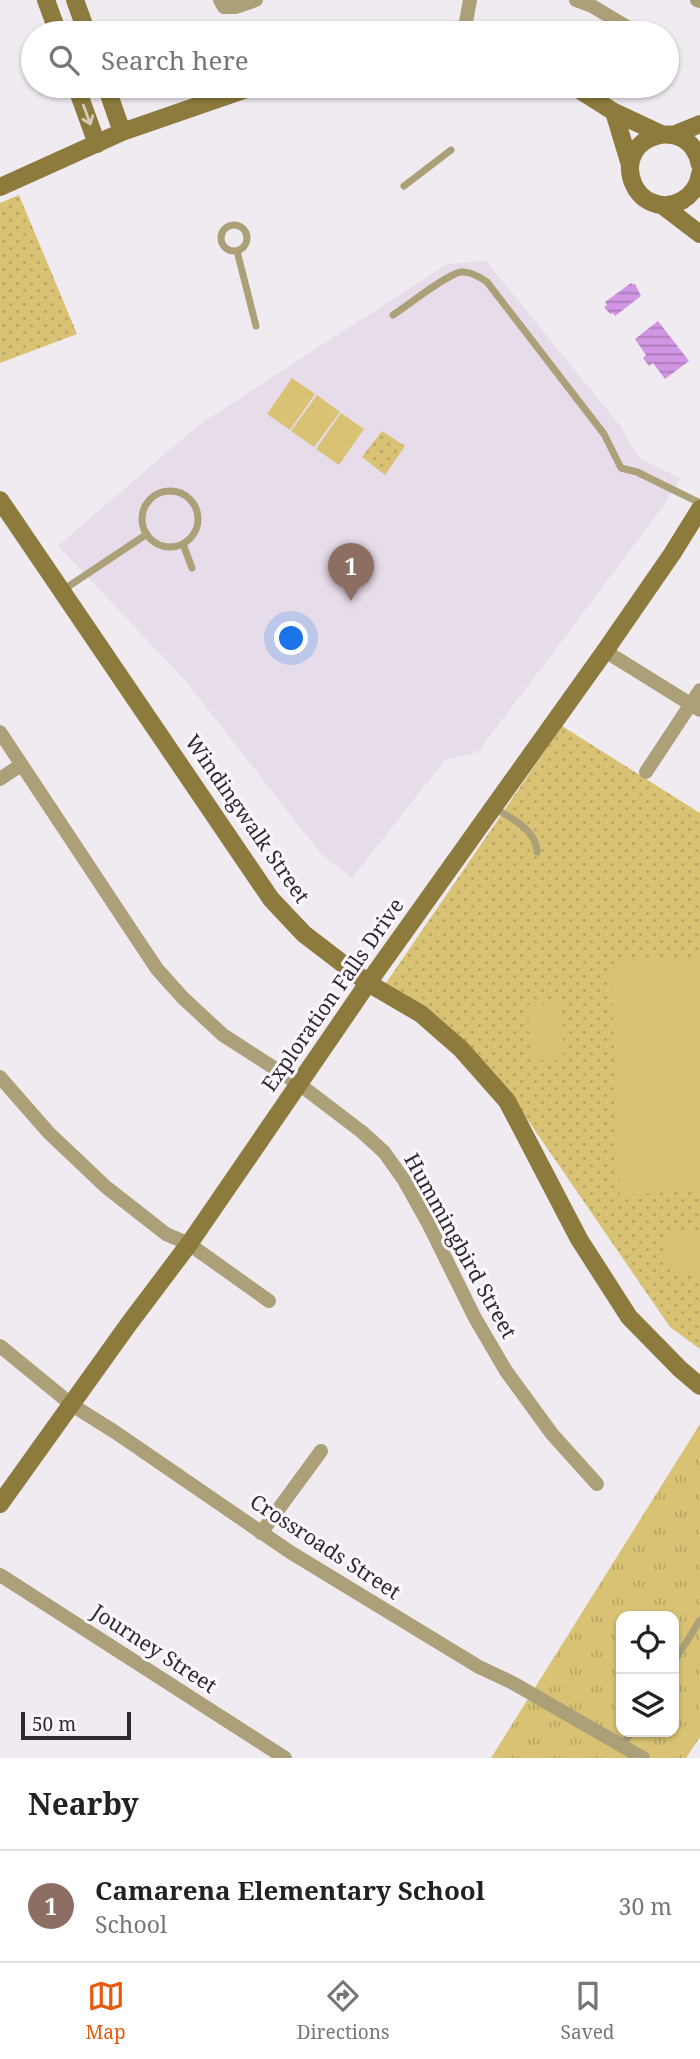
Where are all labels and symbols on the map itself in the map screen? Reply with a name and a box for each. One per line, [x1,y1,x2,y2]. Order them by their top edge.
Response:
one-way arrow [82,103,94,125]
pin: 1 [328,543,374,601]
your location [274,621,308,655]
street label: Windingwalk Street [179,729,316,908]
street label: Exploration Falls Drive [255,892,410,1097]
street label: Hummingbird Street [398,1148,523,1343]
street label: Crossroads Street [245,1487,406,1605]
street label: Journey Street [86,1597,222,1699]
scale bar [21,1709,131,1741]

